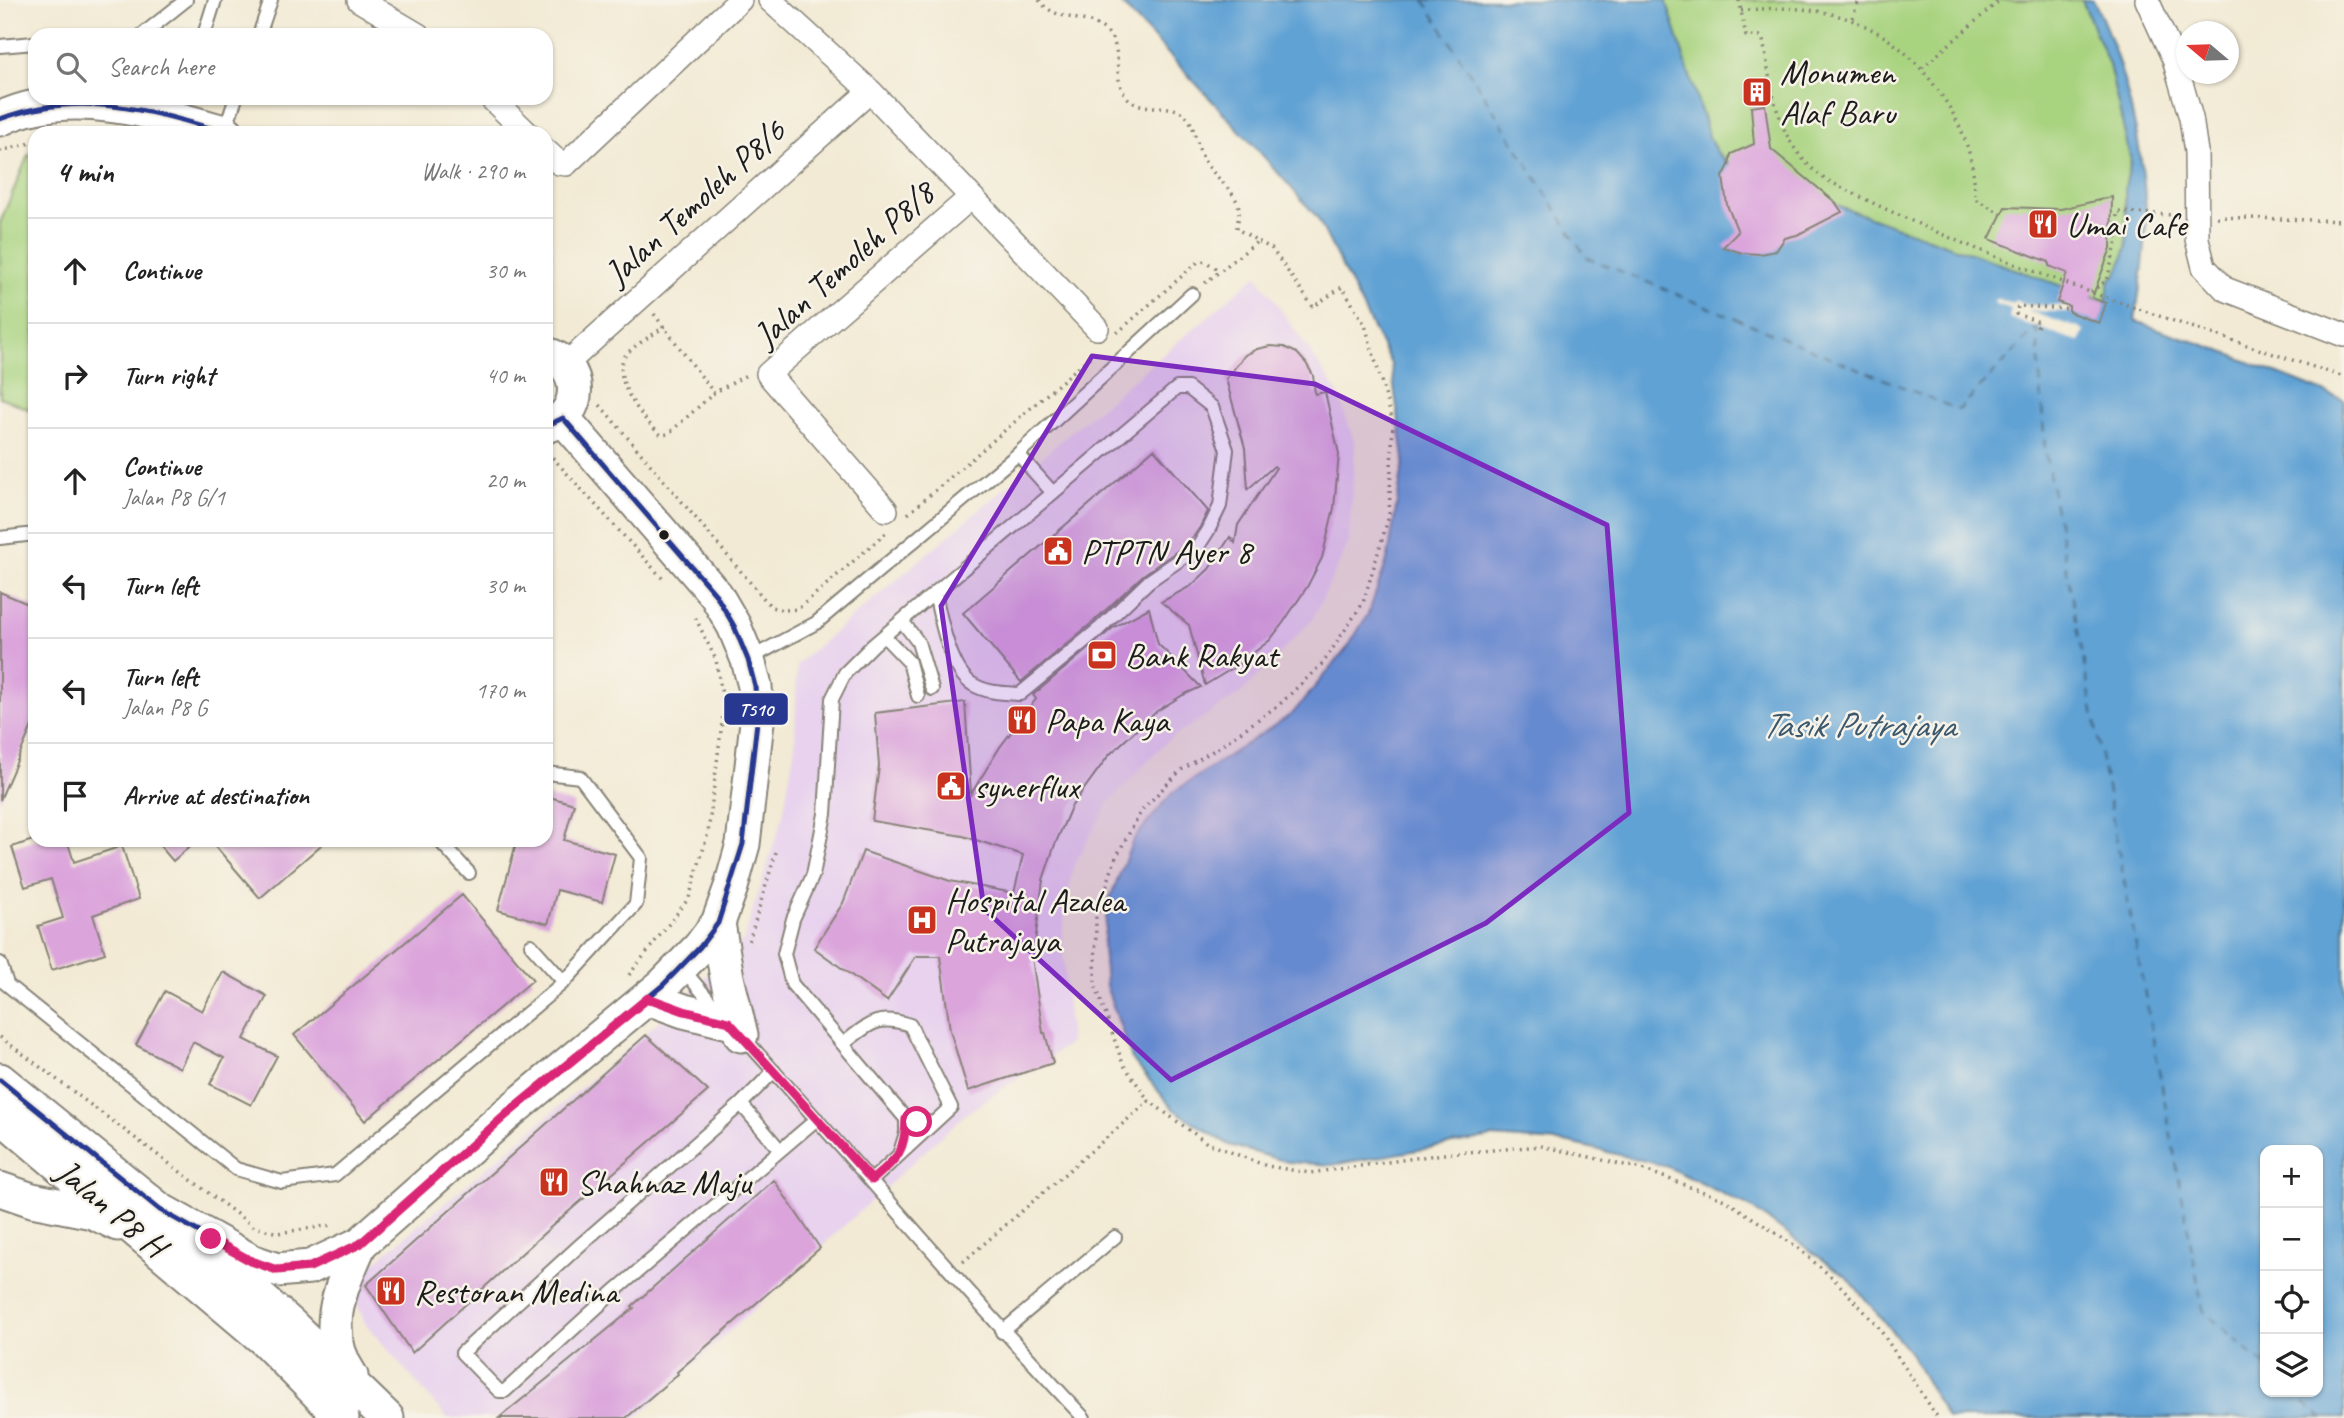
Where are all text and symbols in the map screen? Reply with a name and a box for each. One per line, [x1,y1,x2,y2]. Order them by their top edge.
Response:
north arrow [2176,21,2239,84]
search box [28,28,553,105]
icon: search [52,48,90,86]
text: Search here [108,50,214,83]
place label: Monumen Alaf Baru [1780,50,1897,135]
building icon: Monumen Alaf Baru [1740,75,1774,109]
street label: Jalan Temoleh P8/6 [594,108,796,296]
text: 4 min [56,153,113,191]
text: Walk · 290 m [421,157,525,186]
street label: Jalan Temoleh P8/8 [743,169,946,358]
place label: Umai Cafe [2066,202,2189,247]
restaurant icon: Umai Cafe [2026,207,2060,241]
icon: ahead [56,252,94,290]
text: Continue [123,254,201,287]
text: 30 m [486,256,525,285]
icon: right [56,357,94,395]
text: Turn right [123,359,214,392]
text: 40 m [486,361,525,390]
text: Continue [123,450,201,483]
icon: ahead [56,462,94,500]
text: 20 m [486,466,525,495]
text: Jalan P8 G/1 [123,483,225,512]
unlabelled marker [657,528,671,542]
place label: PTPTN Ayer 8 [1081,529,1255,574]
public building icon: PTPTN Ayer 8 [1041,534,1075,568]
icon: left [56,567,94,605]
text: Turn left [123,569,198,602]
text: 30 m [486,571,525,600]
place label: Bank Rakyat [1125,633,1281,678]
bank icon: Bank Rakyat [1085,638,1119,672]
text: Turn left [123,660,198,693]
icon: left [56,672,94,710]
text: 170 m [476,676,525,705]
line badge: T510 [723,692,789,726]
text: Jalan P8 G [123,693,207,722]
text: T510 [739,698,775,722]
place label: Papa Kaya [1045,698,1171,743]
water label: Tasik Putrajaya [1761,701,1959,748]
restaurant icon: Papa Kaya [1005,703,1039,737]
place label: synerflux [974,764,1082,809]
public building icon: synerflux [934,769,968,803]
icon: arrive [56,777,94,815]
text: Arrive at destination [123,779,309,812]
place label: Hospital Azalea Putrajaya [945,878,1127,963]
hospital icon: Hospital Azalea Putrajaya [905,903,939,937]
route start [901,1106,932,1137]
map controls [2260,1145,2323,1397]
button: + [2260,1145,2323,1208]
street label: Jalan P8 H [45,1148,179,1271]
place label: Shahnaz Maju [577,1160,753,1205]
restaurant icon: Shahnaz Maju [537,1165,571,1199]
button: − [2260,1208,2323,1271]
route end [195,1223,226,1254]
place label: Restoran Medina [414,1269,620,1314]
button: locate [2260,1271,2323,1334]
restaurant icon: Restoran Medina [374,1274,408,1308]
button: layers [2260,1334,2323,1397]

